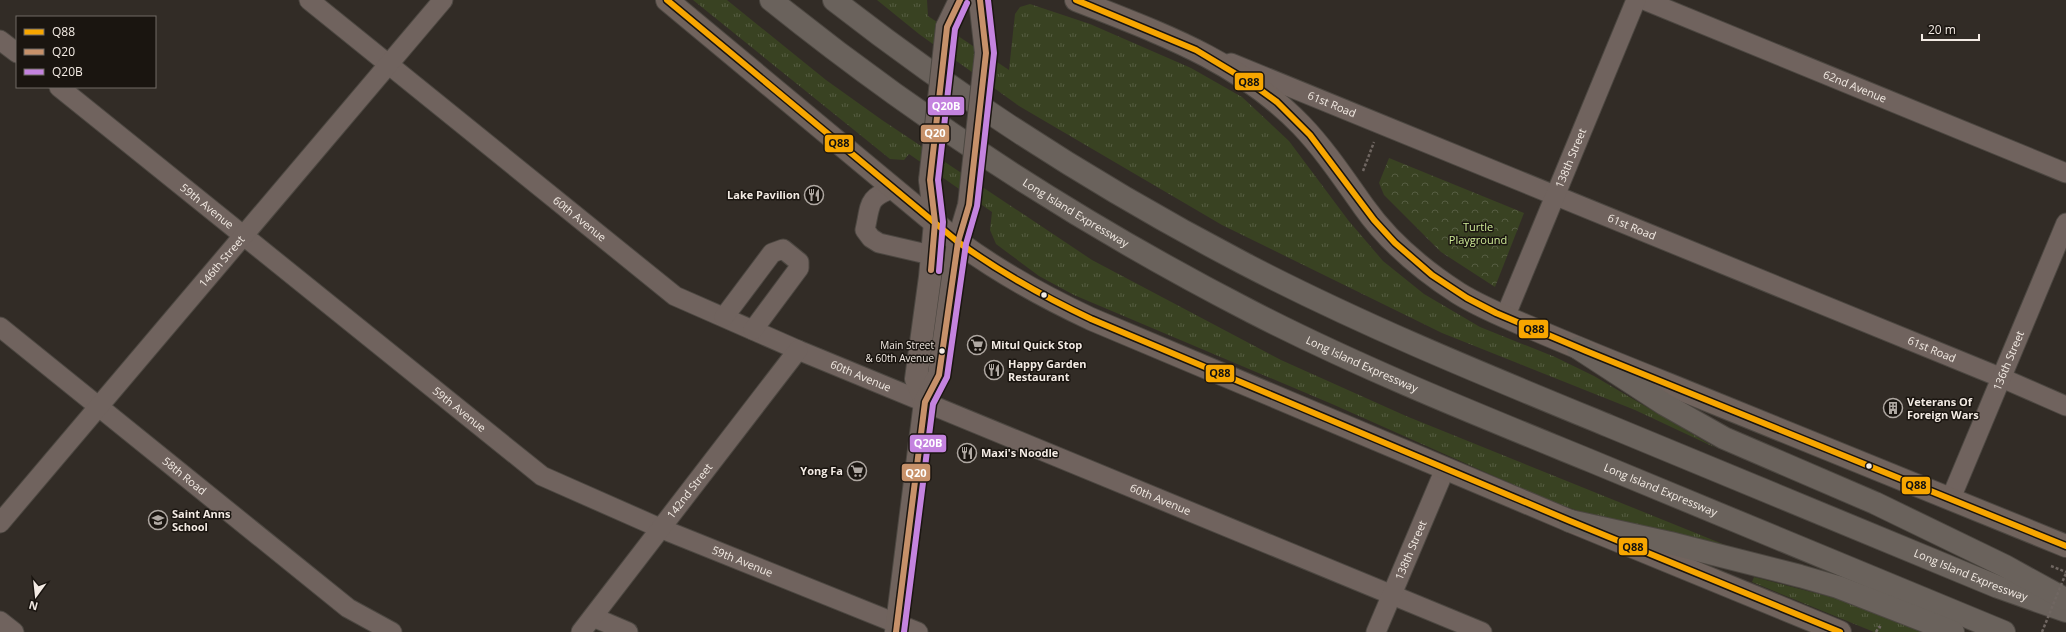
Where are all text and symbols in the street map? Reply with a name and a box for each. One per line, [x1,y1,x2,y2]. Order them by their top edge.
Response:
legend [16,16,156,88]
scale bar [1922,16,1979,42]
text: 20 m [1928,21,1956,38]
text: Q88 [52,23,75,40]
text: Q20 [52,43,75,60]
text: Q20B [52,63,83,80]
street label: 62nd Avenue [1821,66,1889,106]
line badge: Q88 [1234,72,1264,91]
text: Q88 [1238,74,1260,89]
street label: 61st Road [1306,87,1358,120]
line badge: Q20B [927,96,965,116]
text: Q20B [932,98,960,113]
line badge: Q20 [920,124,950,143]
text: Q20 [924,125,946,140]
street label: 138th Street [1551,126,1589,190]
line badge: Q88 [824,134,854,153]
text: Q88 [828,135,850,150]
street label: Long Island Expressway [1020,174,1132,251]
street label: 59th Avenue [177,180,237,232]
restaurant icon: Lake Pavilion [803,184,825,206]
place label: Lake Pavilion [727,187,800,202]
street label: 60th Avenue [550,192,610,245]
street label: 61st Road [1606,210,1658,243]
park label: Turtle Playground [1449,219,1507,247]
street label: 146th Street [195,232,248,290]
unlabelled marker [1039,290,1049,300]
line badge: Q88 [1518,319,1549,339]
text: Q88 [1523,321,1545,336]
street label: 136th Street [1989,328,2027,392]
street label: Long Island Expressway [1304,332,1421,396]
street label: 61st Road [1906,332,1958,365]
supermarket icon: Mitul Quick Stop [966,334,988,356]
place label: Mitul Quick Stop [991,337,1082,352]
place label: Main Street & 60th Avenue [866,338,934,365]
marker: Main Street & 60th Avenue [937,346,947,356]
street label: 60th Avenue [828,356,894,395]
place label: Happy Garden Restaurant [1008,356,1086,384]
restaurant icon: Happy Garden Restaurant [983,359,1005,381]
line badge: Q88 [1205,364,1235,383]
text: Q88 [1209,365,1231,380]
street label: 59th Avenue [430,383,489,435]
place label: Veterans Of Foreign Wars [1907,394,1979,422]
building icon: Veterans Of Foreign Wars [1882,397,1904,419]
line badge: Q20B [909,434,947,453]
text: Q20B [914,435,942,450]
restaurant icon: Maxi's Noodle [956,442,978,464]
place label: Maxi's Noodle [981,445,1059,460]
street label: 58th Road [160,453,210,498]
street label: Long Island Expressway [1602,459,1720,520]
street label: 142nd Street [663,460,715,521]
supermarket icon: Yong Fa [846,460,868,482]
unlabelled marker [1864,461,1874,471]
place label: Yong Fa [800,463,843,478]
line badge: Q20 [901,463,931,482]
text: Q20 [905,465,927,480]
line badge: Q88 [1901,476,1931,495]
text: Q88 [1905,477,1927,492]
street label: 60th Avenue [1128,480,1193,518]
place label: Saint Anns School [172,506,231,534]
school or university icon: Saint Anns School [147,509,169,531]
street label: 138th Street [1391,518,1429,582]
line badge: Q88 [1618,537,1648,556]
text: Q88 [1622,539,1644,554]
street label: 59th Avenue [710,542,775,580]
street label: Long Island Expressway [1912,545,2030,604]
north arrow [16,576,56,616]
text: N [27,598,40,615]

